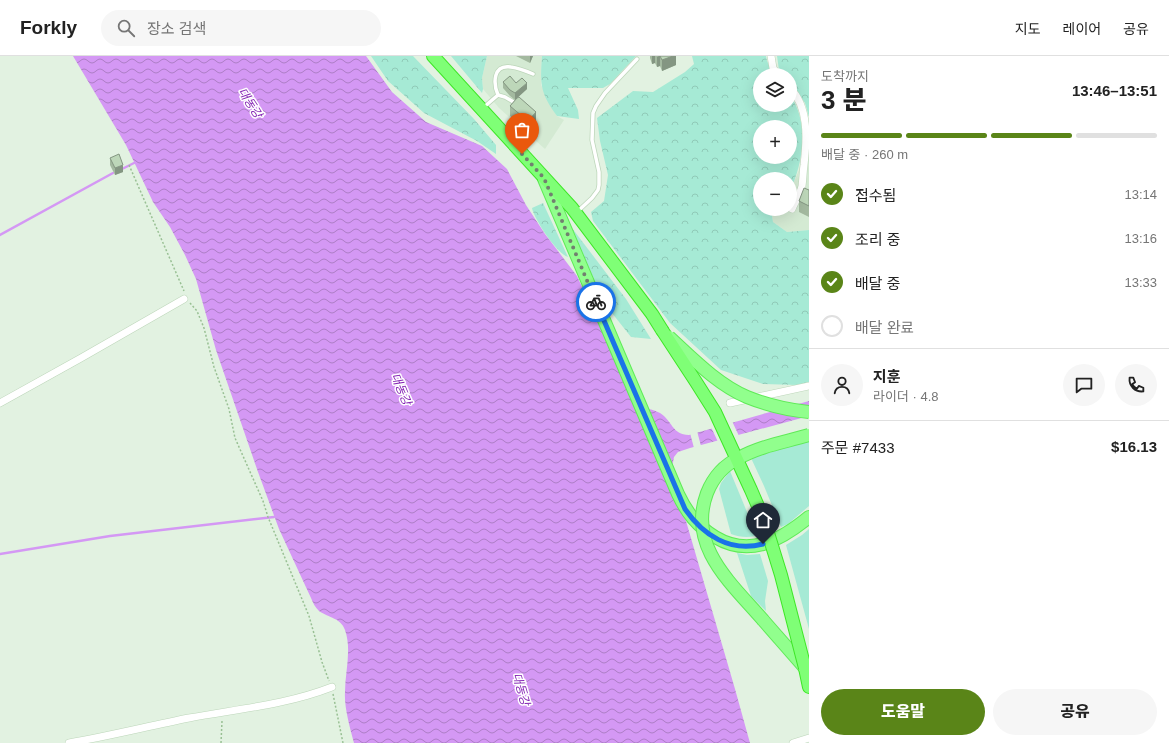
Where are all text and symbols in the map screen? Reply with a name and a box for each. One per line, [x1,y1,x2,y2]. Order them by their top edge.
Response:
search box [101,10,381,46]
text: Forkly [20,17,77,38]
icon: search [115,17,137,39]
text: 장소 검색 [147,20,206,37]
text: 지도 [1015,21,1041,37]
text: 레이어 [1063,21,1101,37]
text: 공유 [1123,21,1149,37]
map controls [753,68,797,216]
button: layers [753,68,797,112]
text: 도착까지 [821,69,869,84]
text: 13:46–13:51 [1072,82,1157,99]
water label: 대동강 [235,85,266,122]
text: 3 분 [821,85,867,115]
pin [505,113,539,154]
icon: bag [511,119,533,141]
button: + [753,120,797,164]
text: 배달 중 · 260 m [821,147,908,162]
button: − [753,172,797,216]
icon: check [821,183,843,205]
text: 접수됨 [855,187,896,204]
text: 13:14 [1124,187,1157,202]
icon: check [821,227,843,249]
text: 조리 중 [855,231,901,248]
text: 13:16 [1124,231,1157,246]
icon: check [821,271,843,293]
text: 배달 중 [855,275,901,292]
text: 13:33 [1124,275,1157,290]
courier [576,282,616,322]
icon: bike [585,291,607,313]
text: 배달 완료 [855,319,914,336]
button: person [821,364,863,406]
button: chat [1063,364,1105,406]
button: phone [1115,364,1157,406]
text: 지훈 [873,368,901,385]
water label: 대동강 [388,371,415,409]
text: 라이더 · 4.8 [873,389,939,404]
text: $16.13 [1111,438,1157,455]
text: 주문 #7433 [821,439,894,456]
pin [746,503,780,544]
icon: home [752,509,774,531]
water label: 대동강 [510,671,533,709]
button: 도움말 [821,689,985,735]
button: 공유 [993,689,1157,735]

